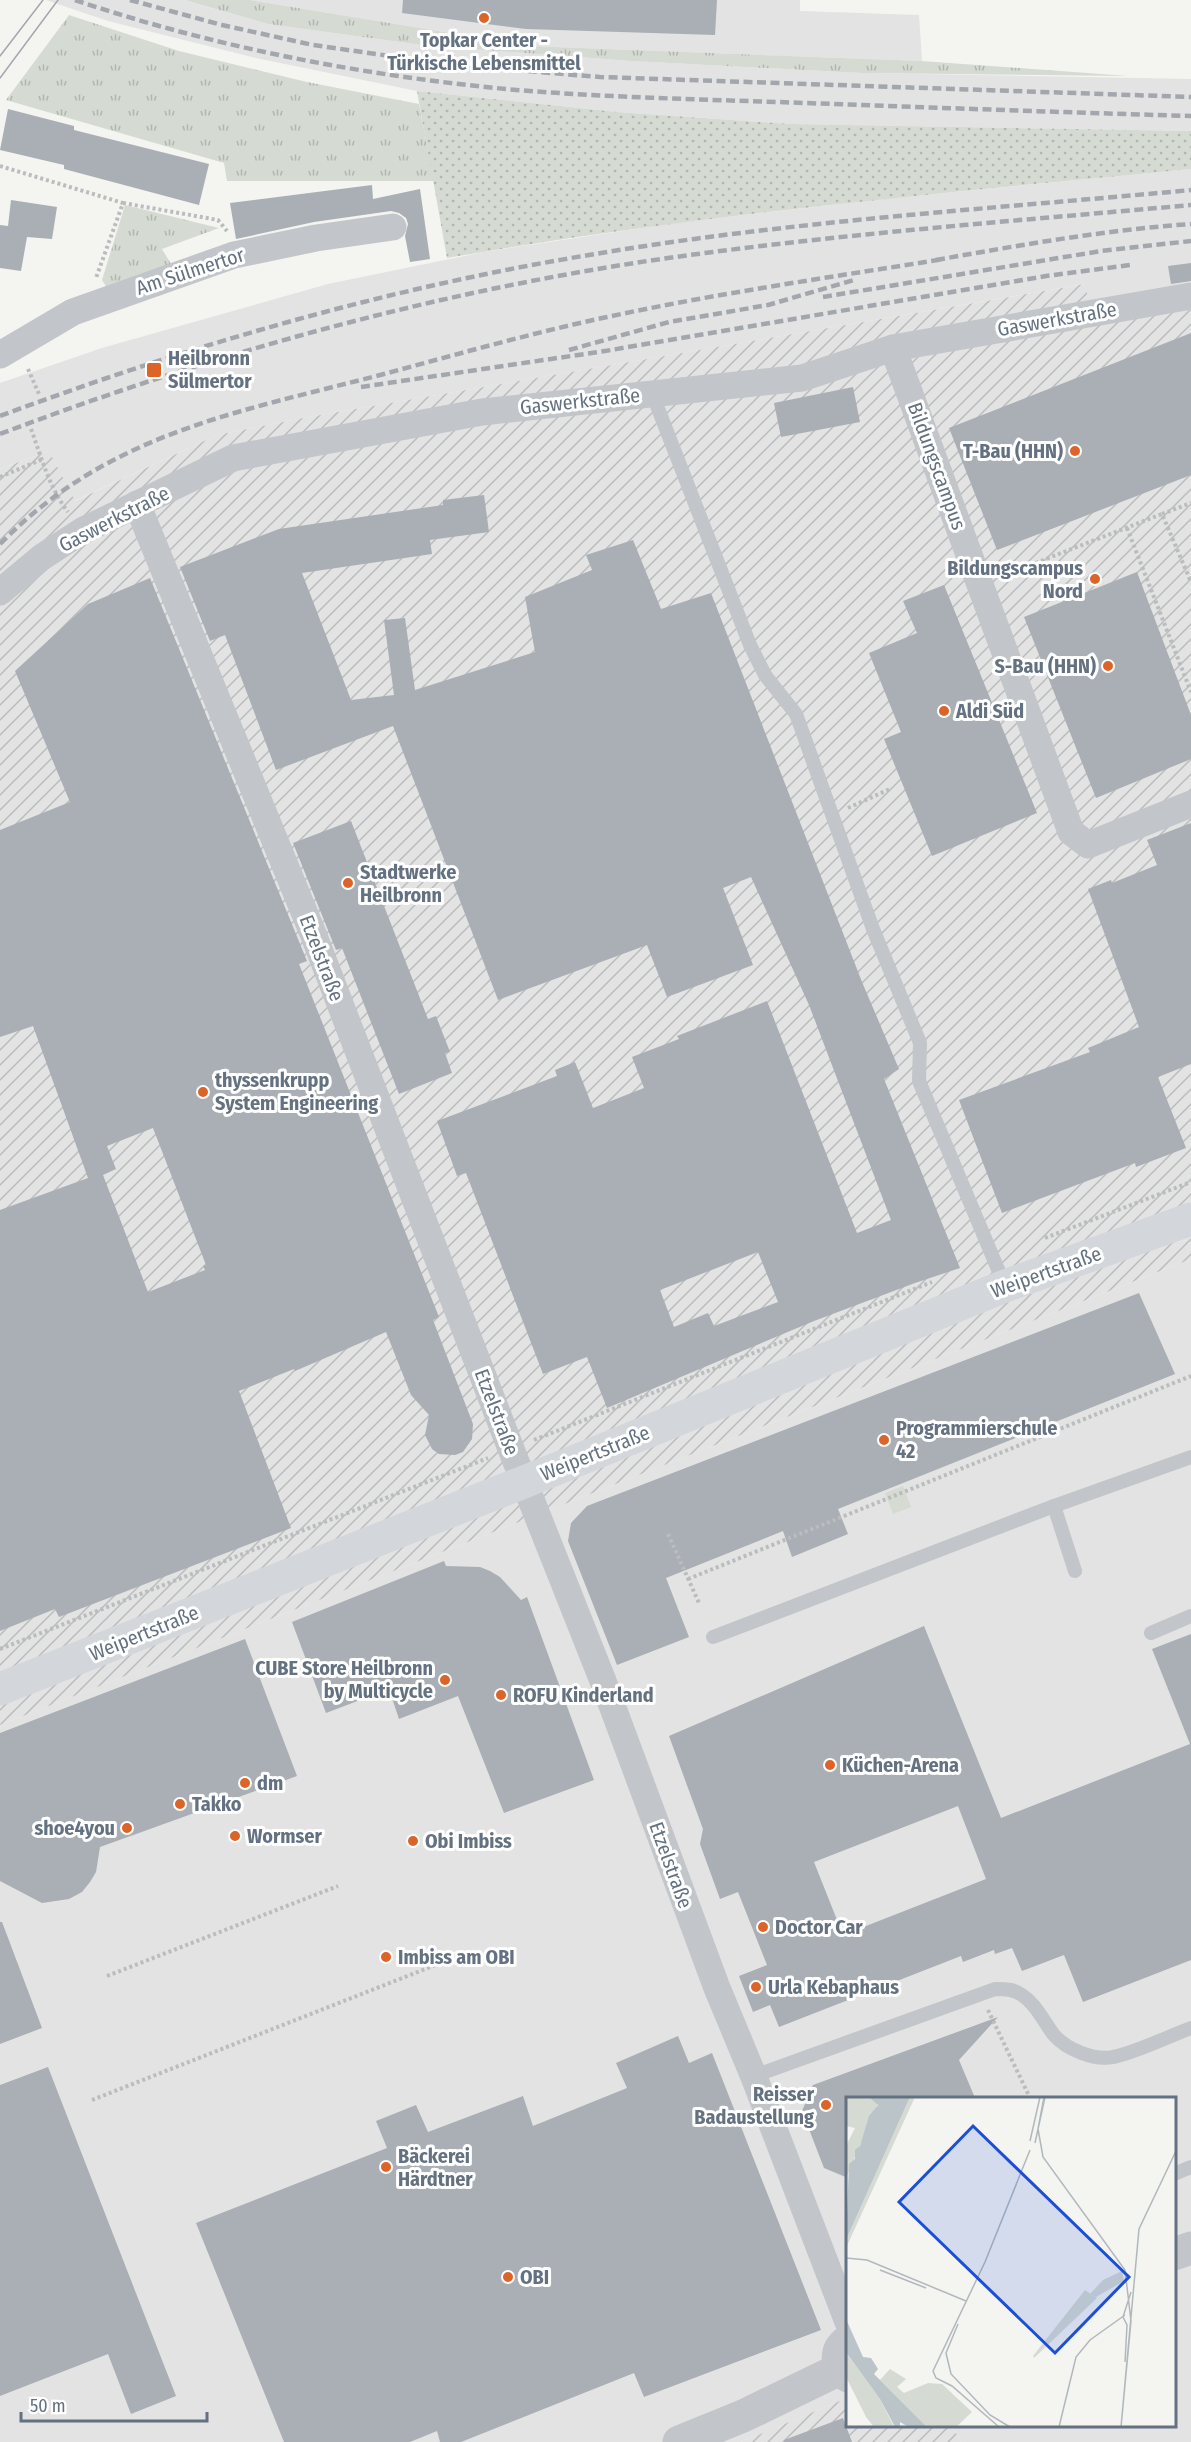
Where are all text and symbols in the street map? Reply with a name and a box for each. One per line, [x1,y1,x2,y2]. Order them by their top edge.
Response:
marker: Topkar Center - Türkische Lebensmittel [477,11,491,25]
place label: Topkar Center - Türkische Lebensmittel [387,28,581,75]
street label: Am Sülmertor [133,242,247,300]
street label: Gaswerkstraße [996,297,1118,341]
place label: Heilbronn Sülmertor [168,346,252,393]
marker: Heilbronn Sülmertor [145,361,163,379]
street label: Gaswerkstraße [519,383,641,419]
street label: Bildungscampus [903,399,971,533]
place label: T-Bau (HHN) [963,439,1063,463]
marker: T-Bau (HHN) [1068,444,1082,458]
street label: Gaswerkstraße [55,481,173,557]
place label: Bildungscampus Nord [947,556,1083,603]
marker: Bildungscampus Nord [1088,572,1102,586]
place label: S-Bau (HHN) [994,654,1096,678]
marker: S-Bau (HHN) [1101,659,1115,673]
place label: Aldi Süd [955,699,1024,723]
marker: Aldi Süd [937,704,951,718]
place label: Stadtwerke Heilbronn [360,860,456,907]
marker: Stadtwerke Heilbronn [341,876,355,890]
street label: Etzelstraße [295,912,349,1004]
place label: thyssenkrupp System Engineering [215,1068,378,1115]
marker: thyssenkrupp System Engineering [196,1085,210,1099]
street label: Weipertstraße [988,1241,1104,1303]
street label: Etzelstraße [470,1366,524,1458]
place label: Programmierschule 42 [896,1416,1057,1463]
street label: Weipertstraße [537,1420,653,1486]
marker: Programmierschule 42 [877,1433,891,1447]
street label: Weipertstraße [86,1600,202,1666]
place label: CUBE Store Heilbronn by Multicycle [255,1656,433,1703]
marker: CUBE Store Heilbronn by Multicycle [438,1673,452,1687]
place label: ROFU Kinderland [513,1683,654,1707]
marker: ROFU Kinderland [494,1688,508,1702]
place label: Küchen-Arena [842,1753,959,1777]
marker: Küchen-Arena [823,1758,837,1772]
place label: dm [257,1771,283,1795]
marker: dm [238,1776,252,1790]
place label: Takko [192,1792,242,1816]
marker: Takko [173,1797,187,1811]
place label: shoe4you [34,1816,115,1840]
street label: Etzelstraße [644,1818,698,1912]
marker: shoe4you [120,1821,134,1835]
place label: Wormser [247,1824,322,1848]
marker: Wormser [228,1829,242,1843]
place label: Obi Imbiss [425,1829,512,1853]
marker: Obi Imbiss [406,1834,420,1848]
place label: Doctor Car [775,1915,863,1939]
marker: Doctor Car [756,1920,770,1934]
place label: Imbiss am OBI [398,1945,515,1969]
marker: Imbiss am OBI [379,1950,393,1964]
place label: Urla Kebaphaus [768,1975,899,1999]
marker: Urla Kebaphaus [749,1980,763,1994]
place label: Reisser Badaustellung [694,2082,815,2129]
inset map [846,2097,1176,2427]
marker: Reisser Badaustellung [819,2098,833,2112]
place label: Bäckerei Härdtner [398,2144,473,2191]
marker: Bäckerei Härdtner [379,2160,393,2174]
place label: OBI [520,2265,549,2289]
marker: OBI [501,2270,515,2284]
scale bar [21,2385,207,2423]
text: 50 m [30,2395,66,2417]

